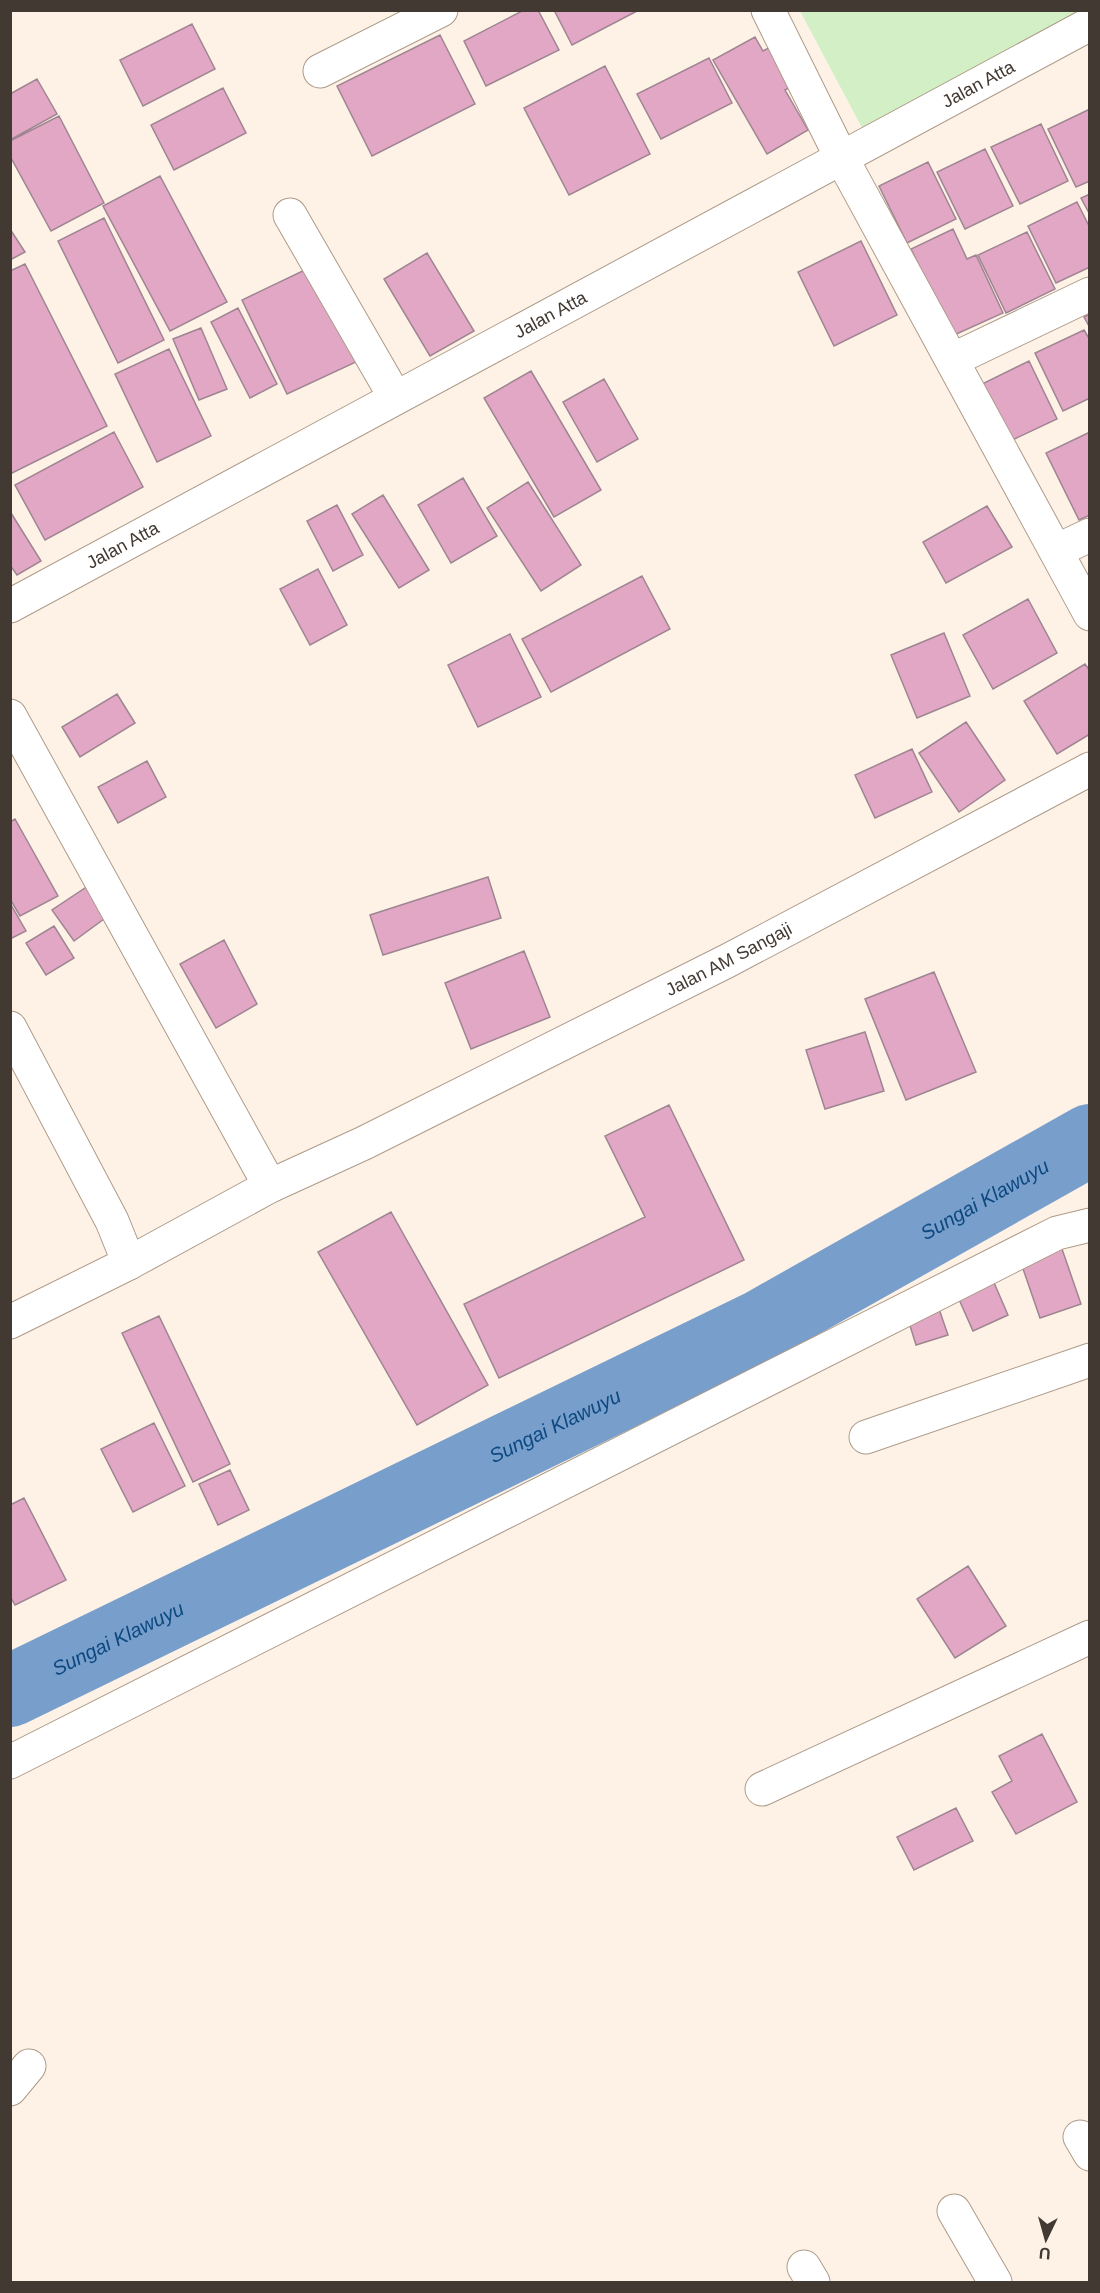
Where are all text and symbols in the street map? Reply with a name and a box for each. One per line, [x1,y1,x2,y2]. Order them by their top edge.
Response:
street label: Jalan Atta [939,56,1019,112]
street label: Jalan Atta [511,287,591,342]
street label: Jalan Atta [83,517,163,573]
street label: Jalan AM Sangaji [662,919,795,1000]
water label: Sungai Klawuyu [917,1155,1053,1244]
water label: Sungai Klawuyu [486,1385,624,1467]
water label: Sungai Klawuyu [49,1597,187,1680]
north arrow [1016,2209,1076,2269]
text: U [1038,2244,1051,2262]

